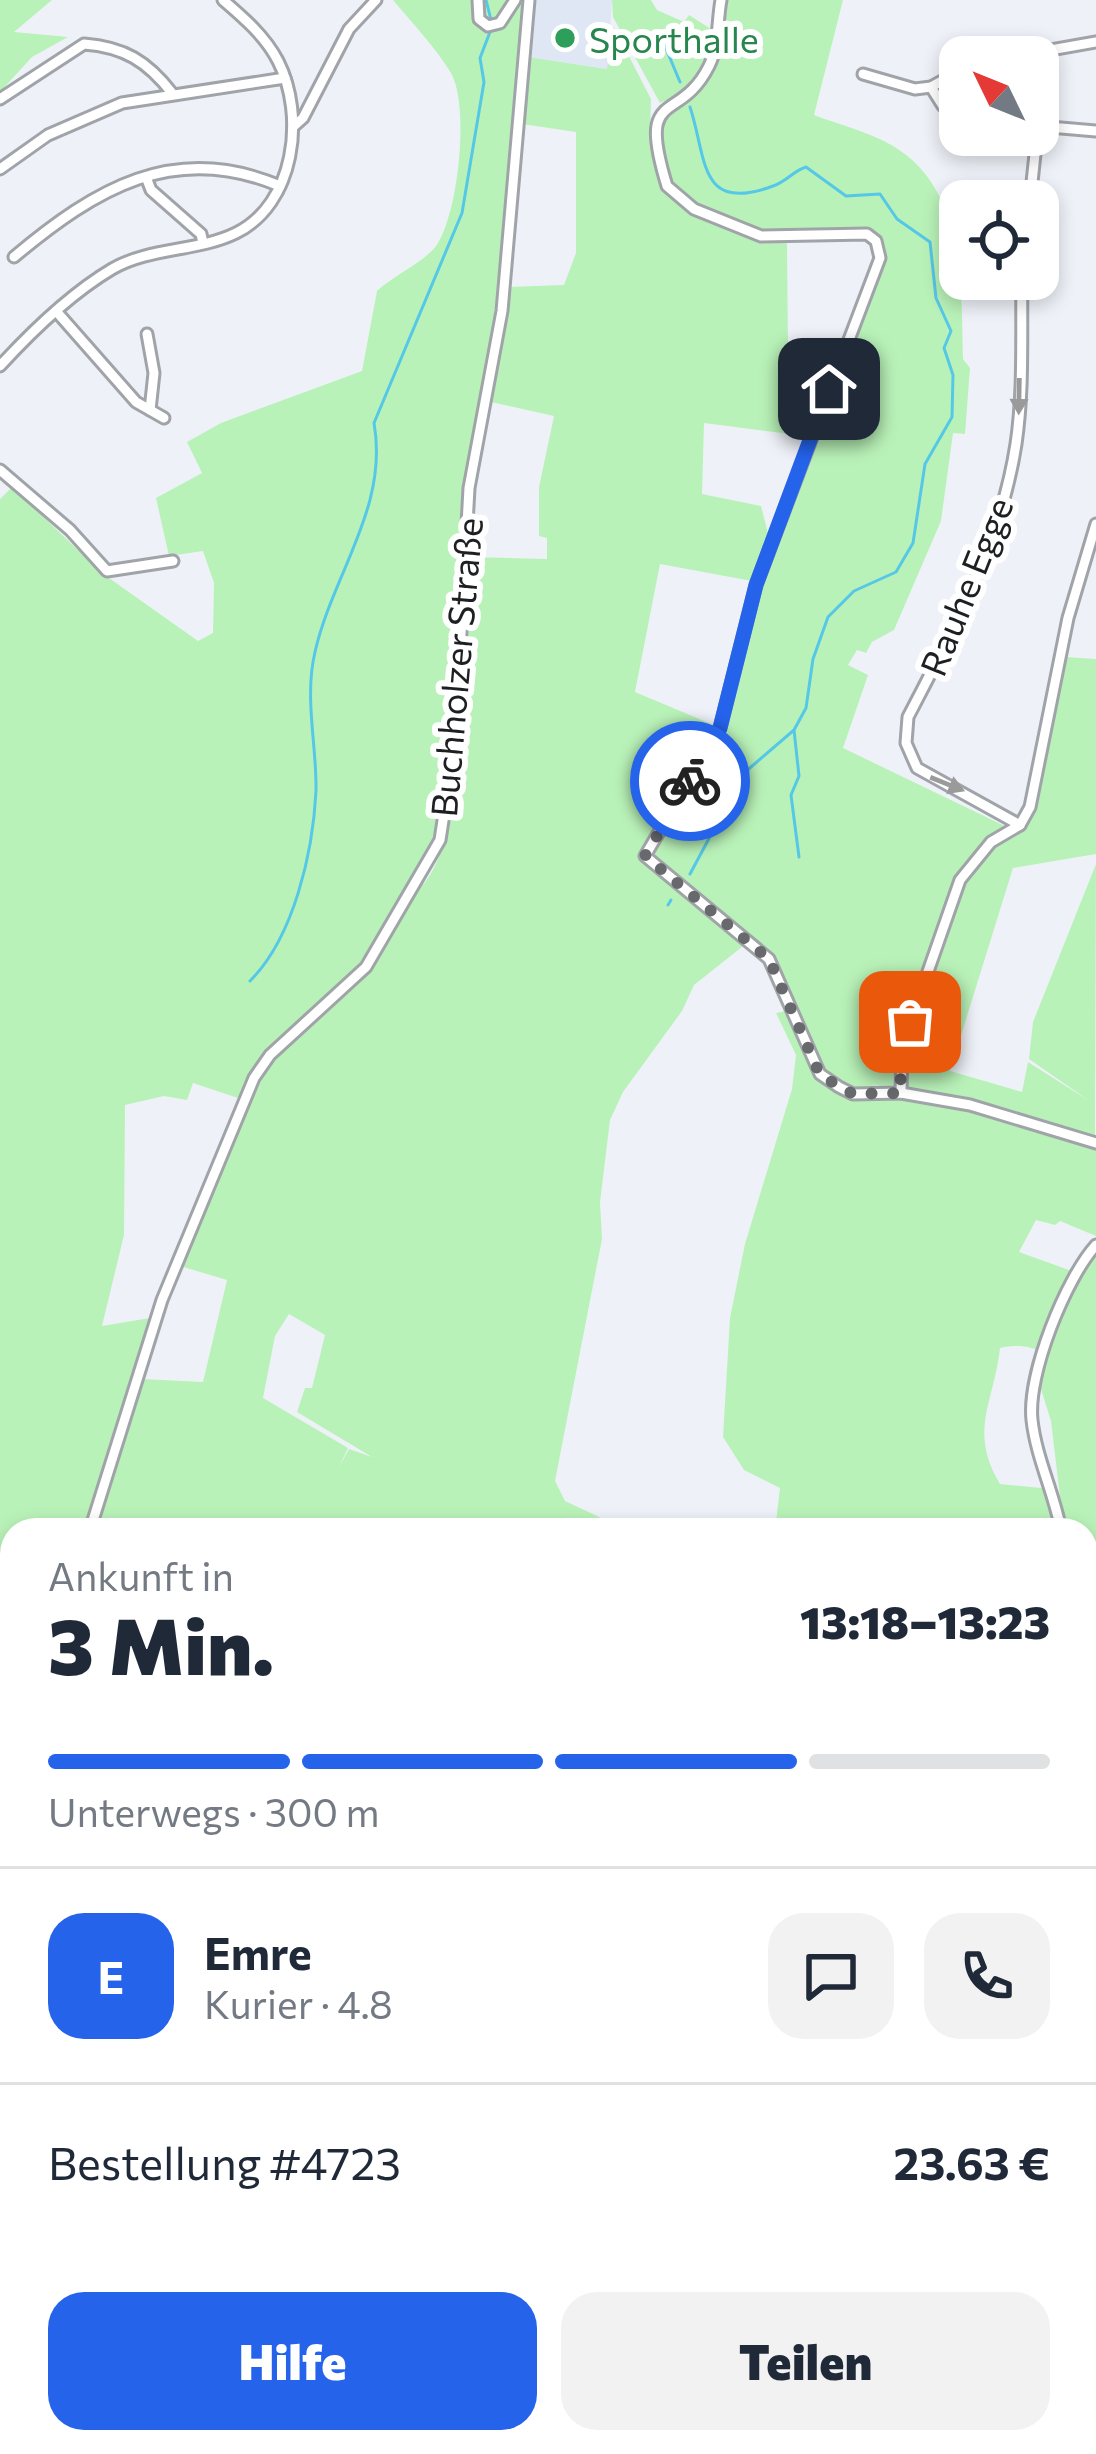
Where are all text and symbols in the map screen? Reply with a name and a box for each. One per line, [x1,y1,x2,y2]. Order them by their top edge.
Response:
place label: Sporthalle [589,16,759,60]
marker: Sporthalle [552,25,578,51]
north arrow [939,36,1059,156]
map controls [939,36,1059,300]
button: locate [939,180,1059,300]
pin [778,338,880,440]
icon: home [796,356,862,422]
one-way arrow [1010,378,1029,416]
street label: Rauhe Egge [909,490,1021,682]
street label: Buchholzer Straße [420,515,490,819]
courier [630,721,750,841]
icon: bike [657,748,723,814]
one-way arrow [930,776,966,795]
pin [859,971,961,1073]
icon: bag [877,989,943,1055]
text: Ankunft in [48,1551,234,1599]
text: 13:18–13:23 [800,1593,1050,1648]
text: 3 Min. [48,1596,274,1691]
text: Unterwegs · 300 m [48,1787,379,1835]
button: chat [768,1913,894,2039]
button: phone [924,1913,1050,2039]
text: Emre [204,1924,312,1979]
text: E [98,1948,124,2003]
text: Kurier · 4.8 [204,1979,393,2027]
text: Bestellung #4723 [48,2134,401,2189]
text: 23.63 € [894,2134,1050,2189]
button: Hilfe [48,2292,537,2430]
button: Teilen [561,2292,1050,2430]

